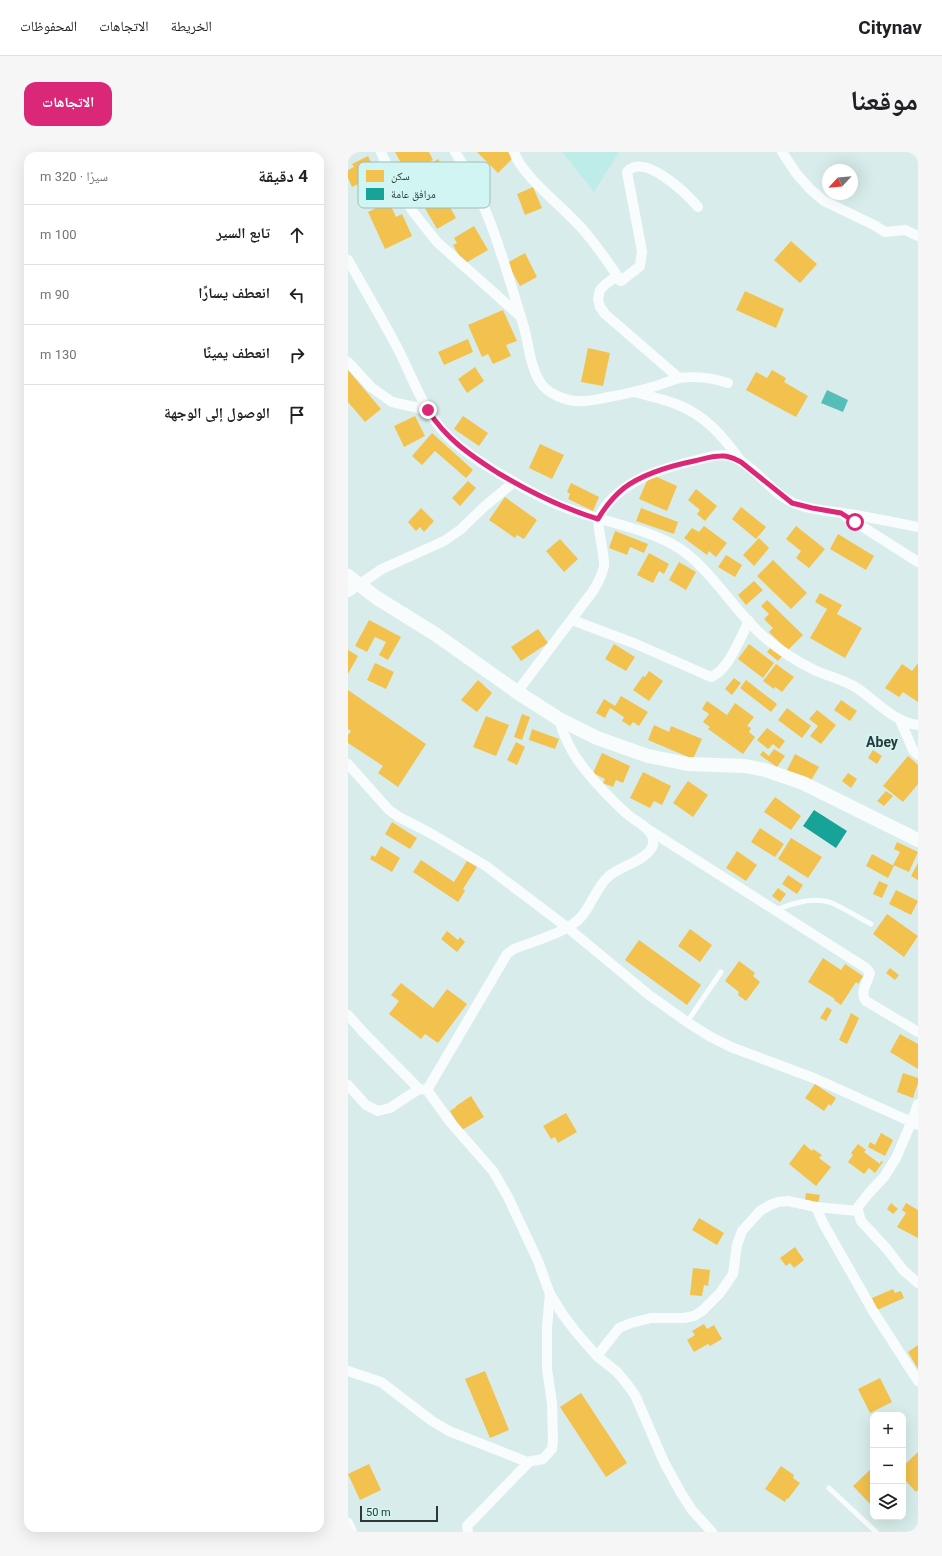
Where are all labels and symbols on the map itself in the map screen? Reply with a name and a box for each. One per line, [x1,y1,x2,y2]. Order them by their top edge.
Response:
legend [358,162,490,208]
north arrow [822,164,858,200]
text: سكن [391,170,410,183]
text: مرافق عامة [391,188,436,201]
route end [419,401,437,419]
route start [846,513,864,531]
district label: Abey [866,734,899,750]
scale bar [360,1504,438,1523]

